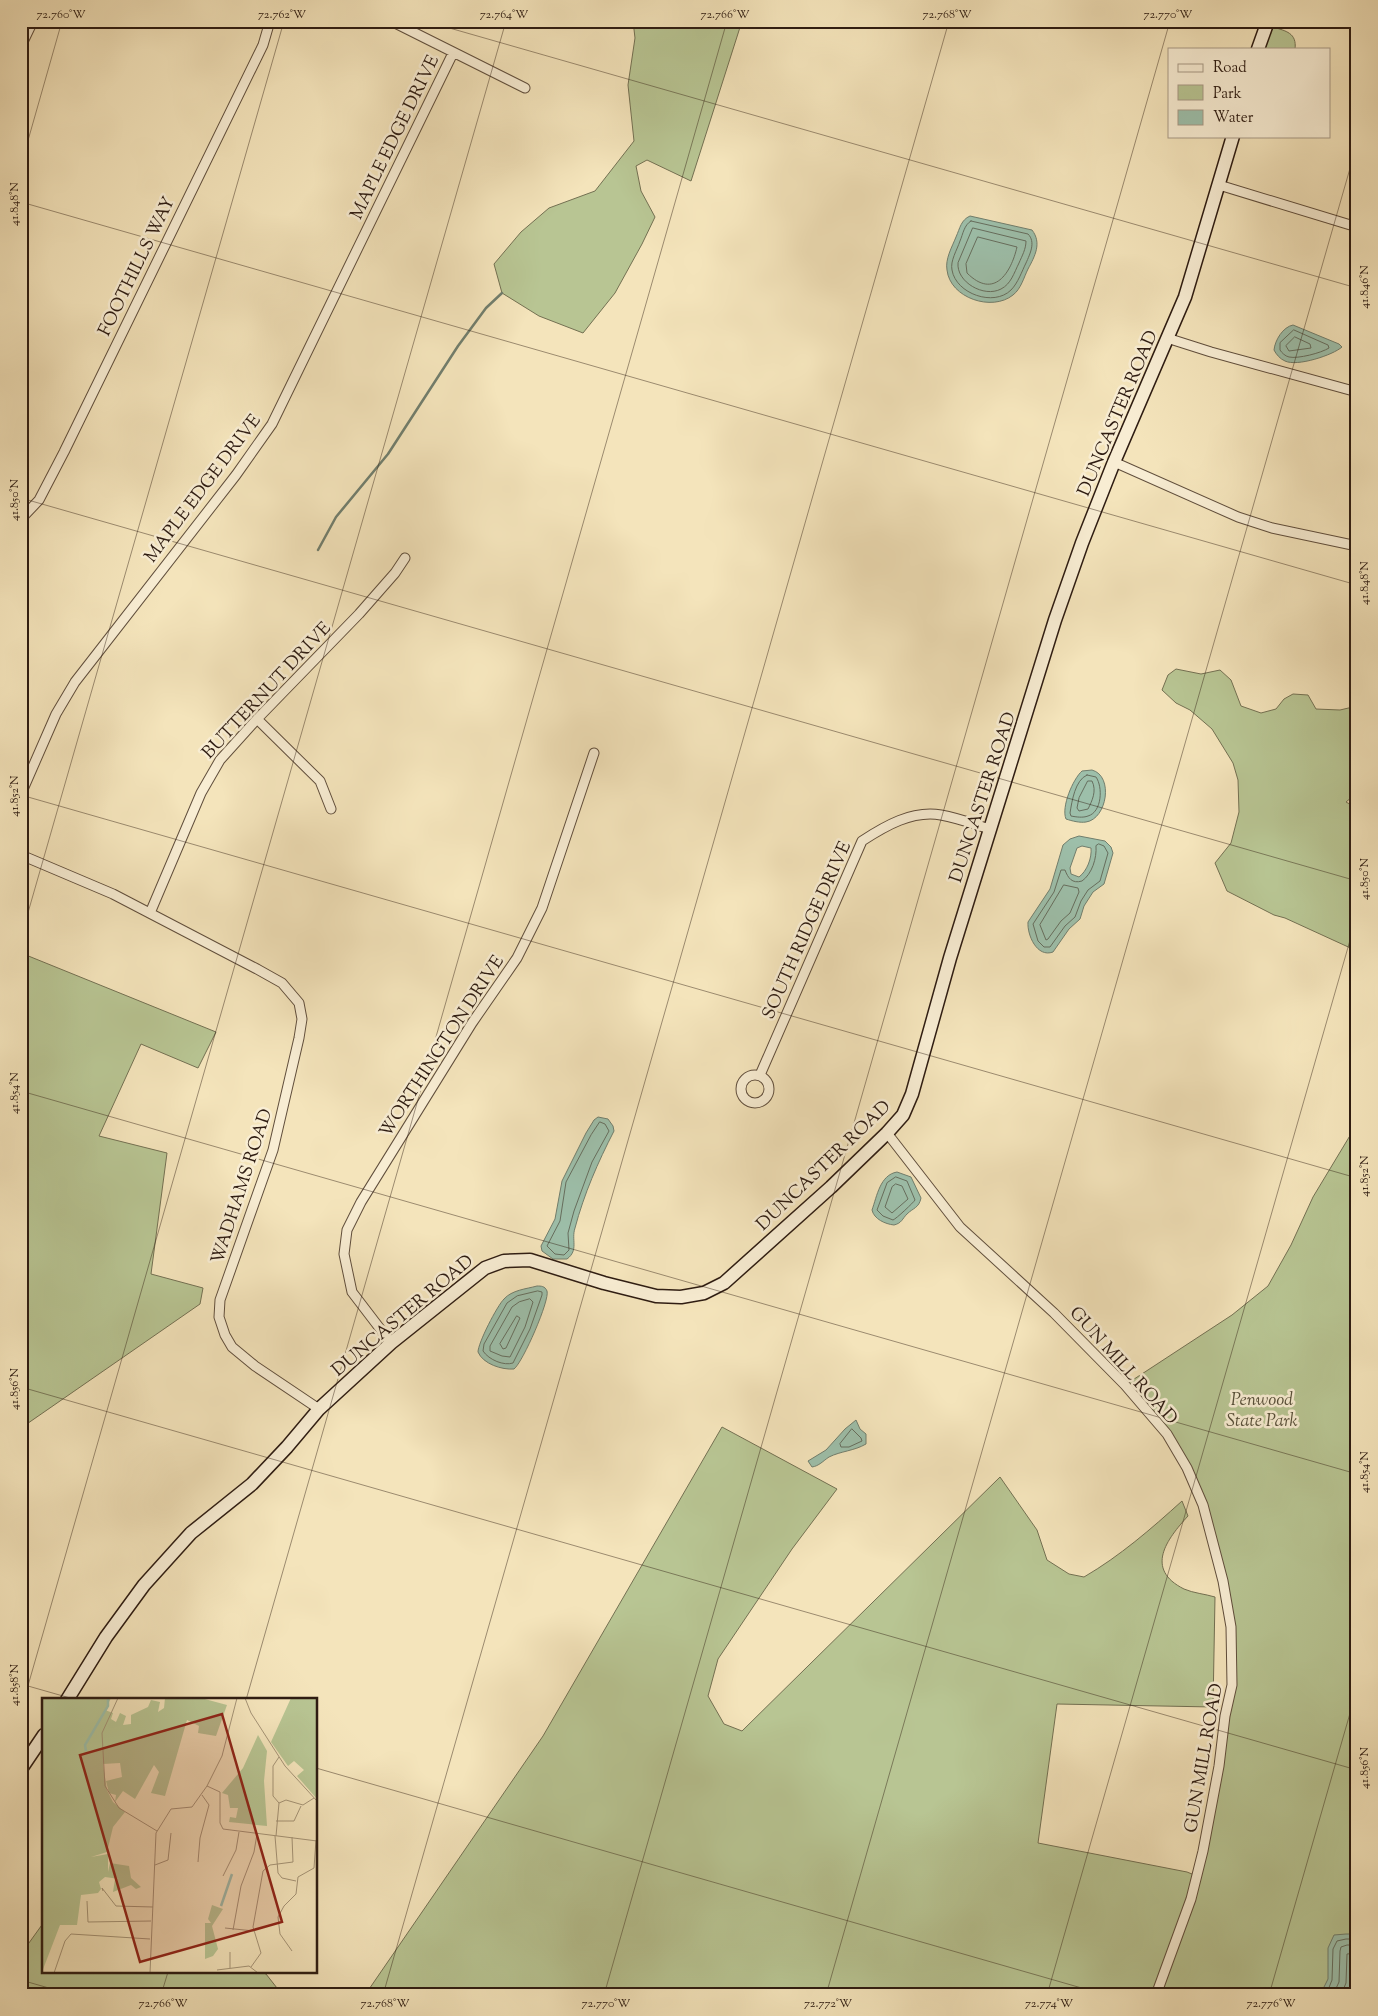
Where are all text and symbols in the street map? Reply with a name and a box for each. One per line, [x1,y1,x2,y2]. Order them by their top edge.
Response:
text: 72.760°W [36,6,86,24]
text: 72.762°W [258,6,307,24]
text: 72.764°W [480,6,529,24]
text: 72.766°W [701,6,750,24]
text: 72.768°W [923,6,972,24]
text: 72.770°W [1144,6,1193,24]
legend [1168,48,1330,138]
street label: MAPLE EDGE DRIVE [345,51,447,224]
text: Road [1213,58,1247,79]
text: Park [1213,84,1242,105]
text: Water [1213,108,1254,129]
text: 41.848°N [6,182,24,226]
street label: FOOTHILLS WAY [93,193,183,341]
text: 41.846°N [1356,265,1374,309]
street label: DUNCASTER ROAD [1072,327,1166,501]
street label: MAPLE EDGE DRIVE [139,409,268,569]
text: 41.850°N [6,479,24,521]
text: 41.848°N [1356,561,1374,605]
street label: BUTTERNUT DRIVE [197,617,338,766]
street label: DUNCASTER ROAD [944,709,1024,886]
text: 41.852°N [6,775,24,817]
street label: SOUTH RIDGE DRIVE [757,837,859,1024]
text: 41.850°N [1356,858,1374,900]
street label: WORTHINGTON DRIVE [374,951,512,1143]
text: 41.854°N [6,1072,24,1114]
street label: DUNCASTER ROAD [751,1095,897,1238]
street label: WADHAMS ROAD [206,1106,280,1268]
text: 41.852°N [1356,1155,1374,1197]
street label: DUNCASTER ROAD [327,1249,480,1384]
street label: GUN MILL ROAD [1062,1301,1183,1431]
text: 41.856°N [6,1368,24,1410]
park label: Penwood State Park [1226,1388,1298,1435]
text: 41.854°N [1356,1451,1374,1493]
text: 41.858°N [6,1664,24,1706]
street label: GUN MILL ROAD [1179,1682,1231,1835]
inset map [42,1698,318,1974]
text: 41.856°N [1356,1747,1374,1789]
text: 72.766°W [139,1995,188,2013]
text: 72.768°W [361,1995,410,2013]
text: 72.770°W [582,1995,631,2013]
text: 72.772°W [804,1995,853,2013]
text: 72.774°W [1025,1995,1074,2013]
text: 72.776°W [1247,1995,1296,2013]

